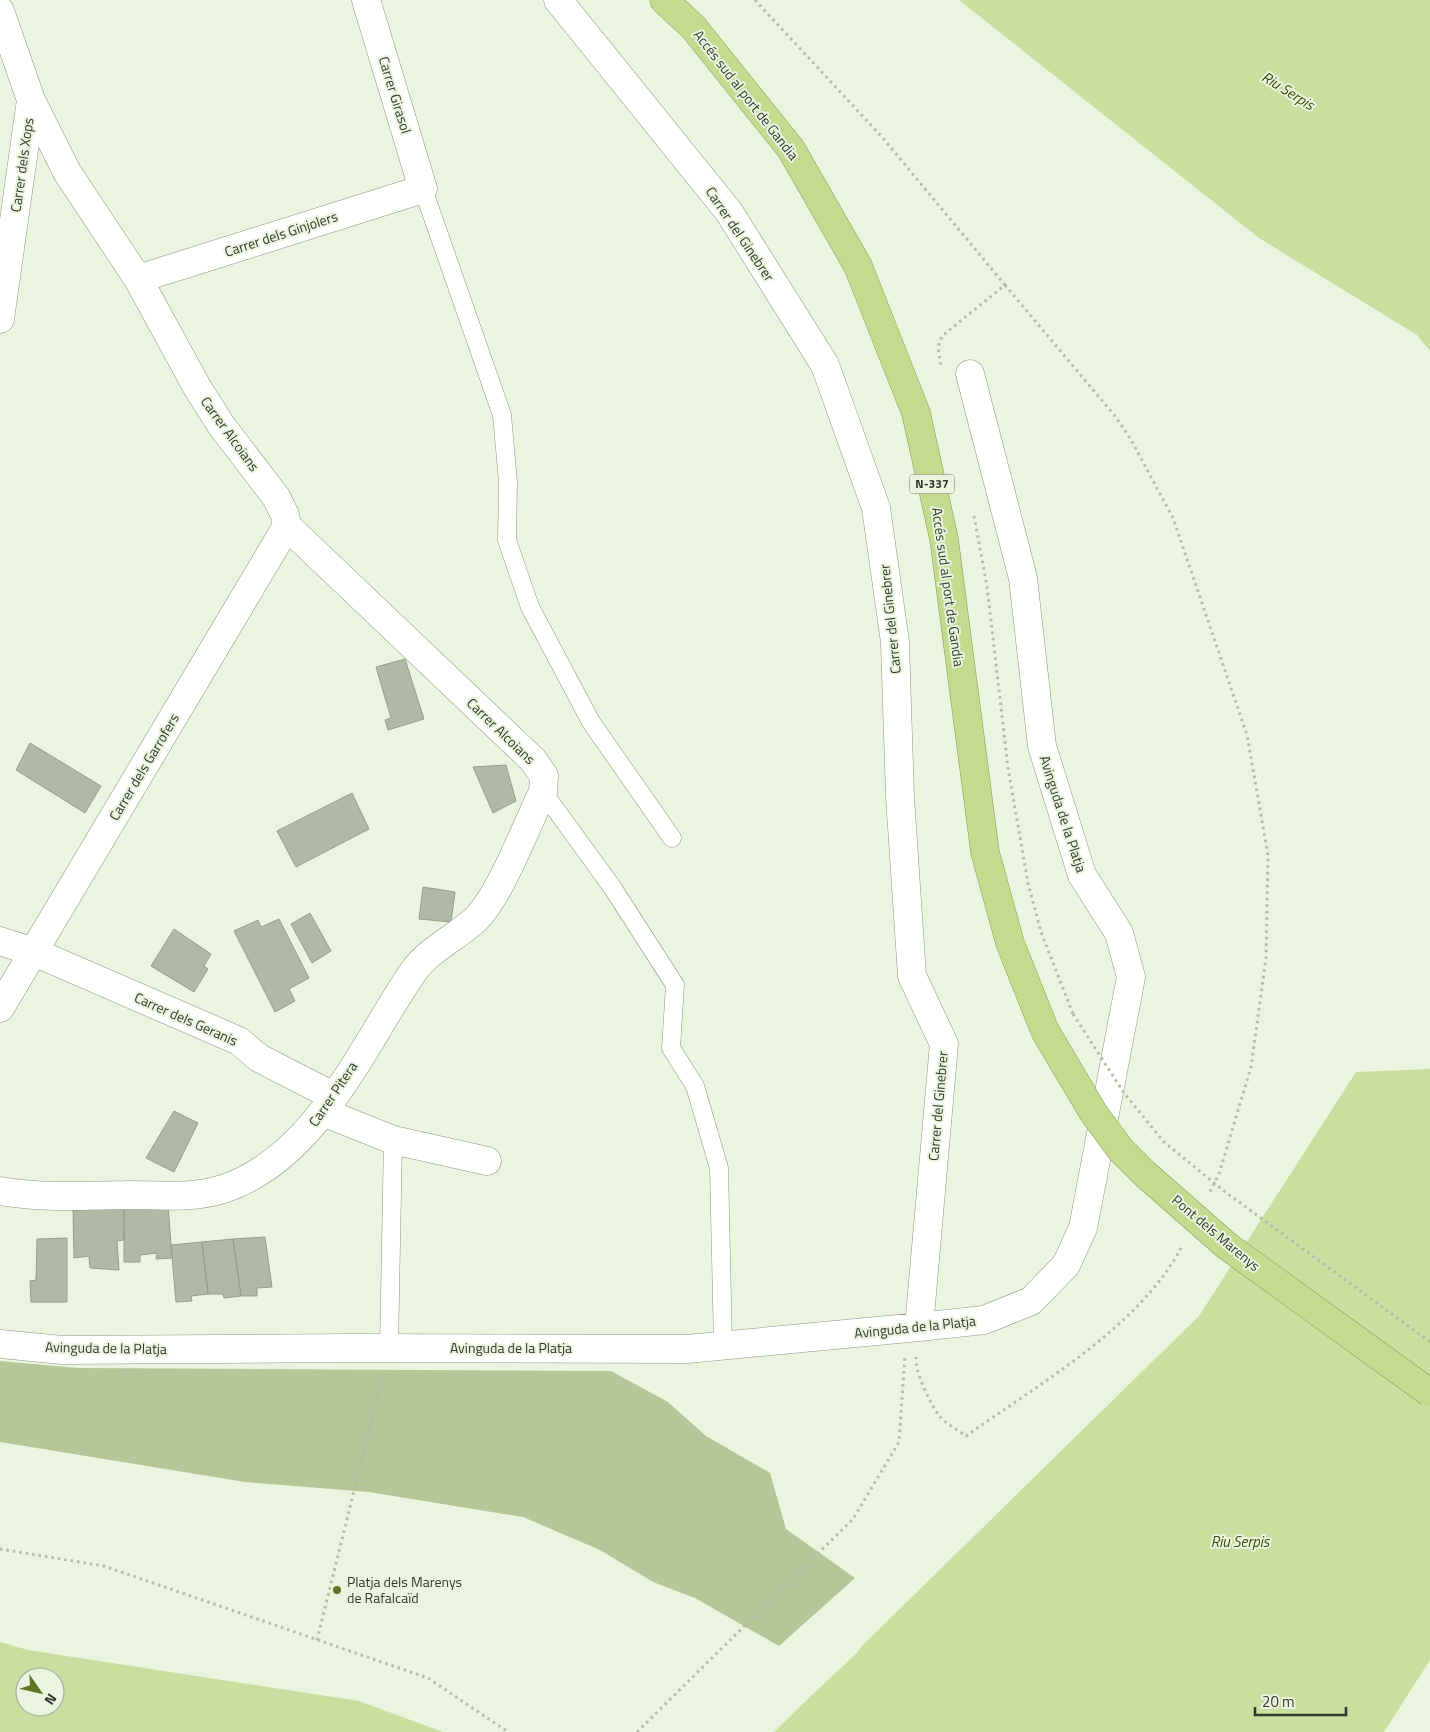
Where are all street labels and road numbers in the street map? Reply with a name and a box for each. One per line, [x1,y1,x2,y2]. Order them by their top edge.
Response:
street label: Accés sud al port de Gandia [689,25,804,164]
street label: Carrer Girasol [374,54,417,136]
street label: Carrer dels Xops [4,116,39,214]
street label: Carrer del Ginebrer [701,182,780,285]
street label: Carrer dels Ginjolers [222,205,340,262]
street label: Carrer Alcoians [196,392,265,476]
road number: N-337 [910,474,954,494]
street label: Accés sud al port de Gandia [927,506,970,668]
street label: Carrer del Ginebrer [873,563,906,675]
street label: Carrer Alcoians [462,692,540,769]
street label: Carrer dels Garrofers [103,709,184,824]
street label: Avinguda de la Platja [1035,753,1092,875]
street label: Carrer dels Geranis [131,986,241,1051]
street label: Carrer del Ginebrer [922,1050,953,1162]
street label: Carrer Pitera [303,1057,362,1130]
street label: Pont dels Marenys [1168,1189,1265,1276]
street label: Avinguda de la Platja [853,1310,977,1343]
street label: Avinguda de la Platja [45,1336,167,1359]
street label: Avinguda de la Platja [450,1337,572,1358]

